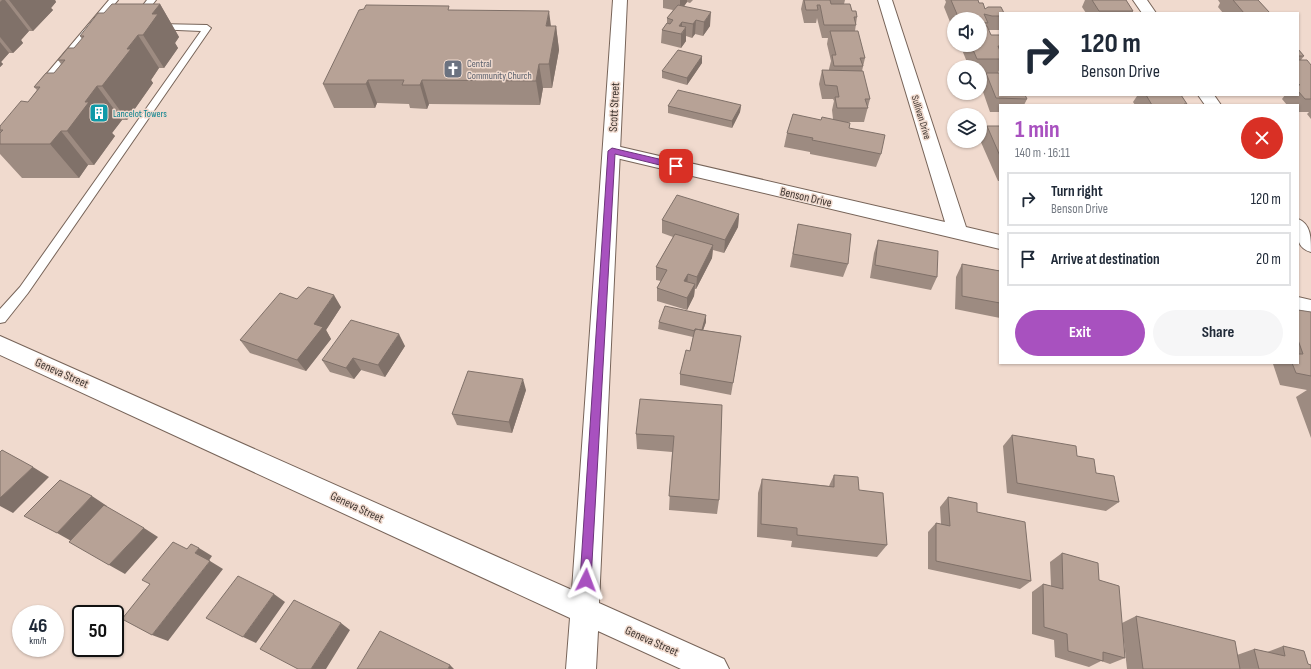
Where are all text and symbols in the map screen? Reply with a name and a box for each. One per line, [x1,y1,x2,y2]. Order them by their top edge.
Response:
map controls [947,12,987,148]
button: sound [947,12,987,52]
text: 120 m [1081,27,1141,60]
icon: right [1015,28,1067,80]
church icon: Central Community Church [442,58,464,80]
place label: Central Community Church [467,58,532,82]
button: search [947,60,987,100]
text: Benson Drive [1081,61,1160,82]
street label: Scott Street [606,82,623,132]
street label: Sullivan Drive [909,94,933,141]
building icon: Lancelot Towers [88,102,110,124]
place label: Lancelot Towers [113,108,167,120]
button: layers [947,108,987,148]
text: 1 min [1015,115,1060,144]
button: close [1241,117,1283,159]
text: 140 m · 16:11 [1015,145,1070,161]
pin [659,149,693,183]
icon: arrive [665,155,687,177]
text: Turn right [1051,182,1103,201]
street label: Benson Drive [779,184,833,211]
icon: right [1017,188,1039,210]
text: 120 m [1251,190,1281,209]
text: Benson Drive [1051,201,1108,217]
icon: arrive [1017,248,1039,270]
text: Arrive at destination [1051,250,1160,269]
text: 20 m [1256,250,1281,269]
button: Exit [1015,310,1145,356]
button: Share [1153,310,1283,356]
street label: Geneva Street [33,355,91,392]
street label: Geneva Street [328,489,386,526]
position arrow [565,559,607,601]
speed limit sign: 50 [72,605,124,657]
text: 46 [29,614,47,638]
street label: Geneva Street [623,623,681,660]
text: km/h [29,635,47,647]

